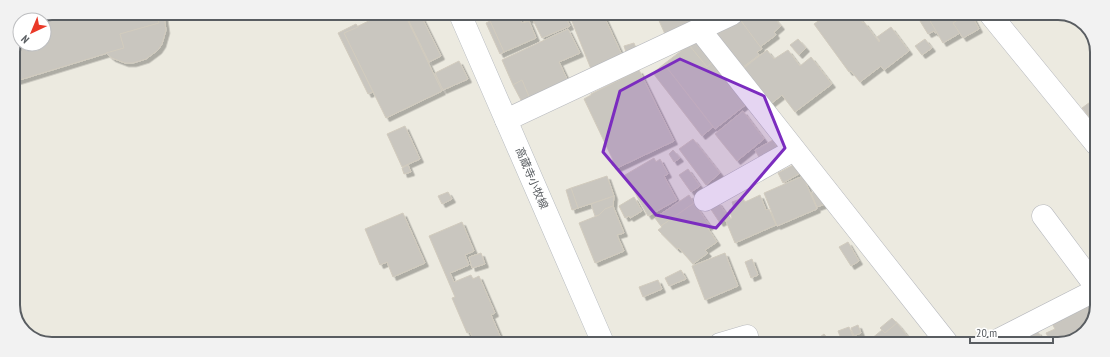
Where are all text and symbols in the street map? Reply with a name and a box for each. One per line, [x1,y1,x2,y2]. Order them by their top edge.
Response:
north arrow [12,12,52,52]
text: N [18,32,32,46]
street label: 高蔵寺小牧線 [513,145,551,211]
scale bar [970,319,1053,345]
text: 20 m [976,325,997,340]

